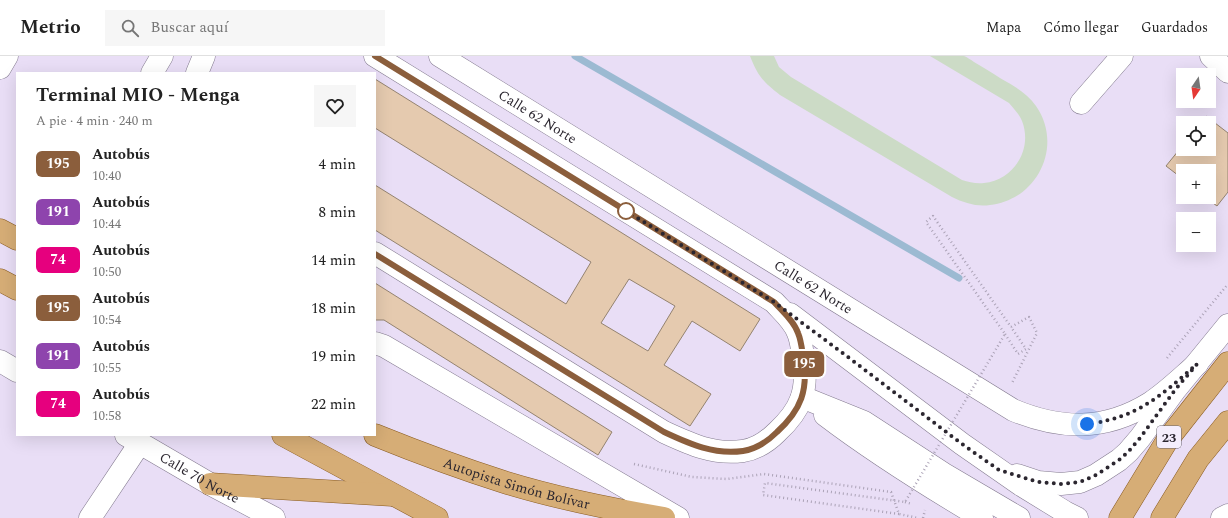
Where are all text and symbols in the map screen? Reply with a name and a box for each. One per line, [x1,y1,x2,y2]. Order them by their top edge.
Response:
search box [105,10,385,46]
text: Metrio [20,13,81,42]
text: Buscar aquí [151,16,228,39]
icon: search [119,17,141,39]
text: Mapa [986,17,1021,38]
text: Cómo llegar [1043,17,1119,38]
text: Guardados [1141,17,1208,38]
north arrow [1176,68,1216,108]
map controls [1176,68,1216,252]
text: Terminal MIO - Menga [36,81,240,110]
button: heart [314,85,356,127]
street label: Calle 62 Norte [494,85,581,149]
text: A pie · 4 min · 240 m [36,111,153,131]
button: locate [1176,116,1216,156]
text: Autobús [92,143,150,166]
text: 195 [46,153,70,174]
text: 4 min [318,153,356,176]
button: + [1176,164,1216,204]
text: 10:40 [92,166,121,186]
text: Autobús [92,191,150,214]
text: 191 [46,201,70,222]
text: 8 min [318,201,356,224]
unlabelled marker [617,202,635,220]
button: − [1176,212,1216,252]
text: 10:44 [92,214,121,234]
text: Autobús [92,239,150,262]
text: 74 [50,249,66,270]
text: 14 min [311,249,356,272]
street label: Calle 62 Norte [770,255,857,320]
text: 10:50 [92,262,121,282]
text: Autobús [92,287,150,310]
text: 195 [46,297,70,318]
text: 18 min [311,297,356,320]
text: 10:54 [92,310,121,330]
text: Autobús [92,335,150,358]
text: 191 [46,345,70,366]
text: 19 min [311,345,356,368]
line badge: 195 [781,351,827,377]
text: 195 [792,353,816,374]
text: 10:55 [92,358,121,378]
text: Autobús [92,383,150,406]
text: 74 [50,393,66,414]
text: 22 min [311,393,356,416]
text: 10:58 [92,406,121,426]
your location [1077,414,1097,434]
road number: 23 [1157,426,1181,448]
street label: Calle 70 Norte [155,447,243,509]
street label: Autopista Simón Bolívar [440,452,592,515]

